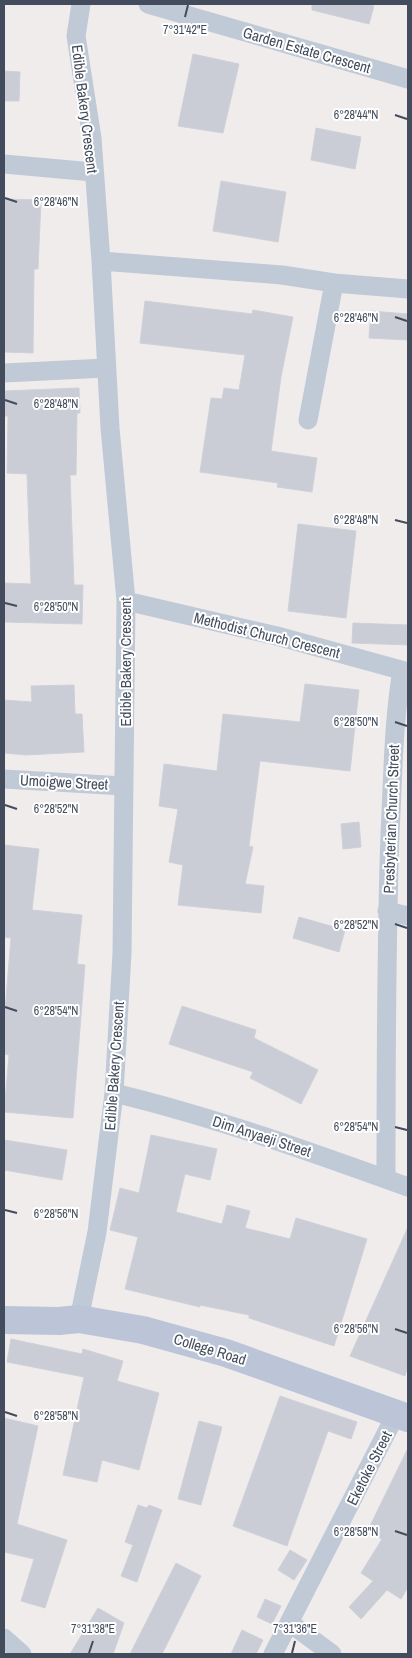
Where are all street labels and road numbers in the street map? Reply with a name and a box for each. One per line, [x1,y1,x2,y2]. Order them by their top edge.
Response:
street label: Garden Estate Crescent [241,22,374,78]
street label: Edible Bakery Crescent [67,44,103,175]
street label: Edible Bakery Crescent [115,597,136,727]
street label: Methodist Church Crescent [192,607,343,663]
street label: Presbyterian Church Street [378,744,404,894]
street label: Umoigwe Street [19,769,109,795]
street label: Edible Bakery Crescent [99,1000,129,1131]
street label: Dim Anyaeji Street [210,1110,315,1162]
street label: College Road [171,1328,249,1370]
street label: Eketoke Street [341,1427,397,1509]

